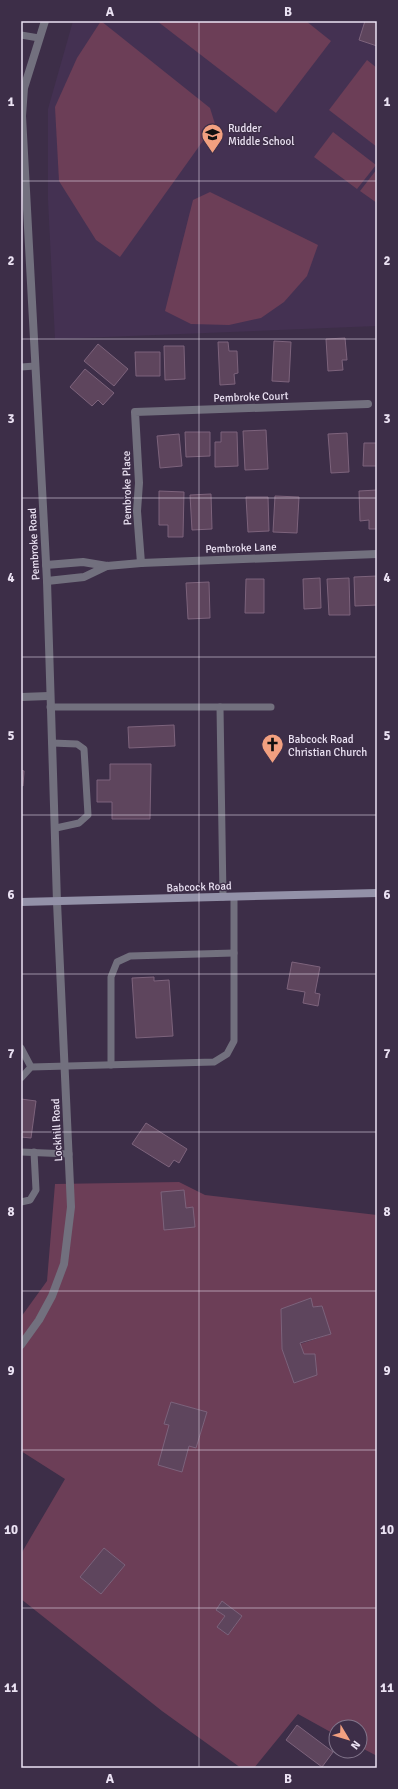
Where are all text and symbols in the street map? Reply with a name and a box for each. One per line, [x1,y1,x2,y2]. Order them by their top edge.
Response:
text: A [106,4,115,20]
text: B [284,4,292,20]
text: 1 [7,94,15,110]
text: 1 [383,94,391,110]
school or university icon: Rudder Middle School [199,121,225,154]
place label: Rudder Middle School [228,122,295,148]
text: 2 [7,253,15,269]
text: 2 [383,253,391,269]
street label: Pembroke Court [213,389,289,405]
text: 3 [7,411,15,427]
text: 3 [383,411,391,427]
street label: Pembroke Place [120,451,134,525]
street label: Pembroke Road [26,507,42,580]
street label: Pembroke Lane [205,540,277,556]
text: 4 [7,570,15,586]
text: 4 [383,570,391,586]
text: 5 [7,728,15,744]
text: 5 [383,728,391,744]
church icon: Babcock Road Christian Church [259,732,285,765]
place label: Babcock Road Christian Church [288,733,367,759]
street label: Babcock Road [166,879,232,895]
text: 6 [7,887,15,903]
text: 6 [383,887,391,903]
text: 7 [7,1046,15,1062]
text: 7 [383,1046,391,1062]
street label: Lockhill Road [49,1098,65,1162]
text: 8 [7,1204,15,1220]
text: 8 [383,1204,391,1220]
text: 9 [7,1363,15,1379]
text: 9 [383,1363,391,1379]
text: 10 [4,1522,18,1538]
text: 10 [380,1522,394,1538]
text: 11 [4,1680,18,1696]
text: 11 [380,1680,394,1696]
north arrow [328,1719,368,1759]
text: N [348,1738,363,1752]
text: A [106,1771,115,1787]
text: B [284,1771,292,1787]

